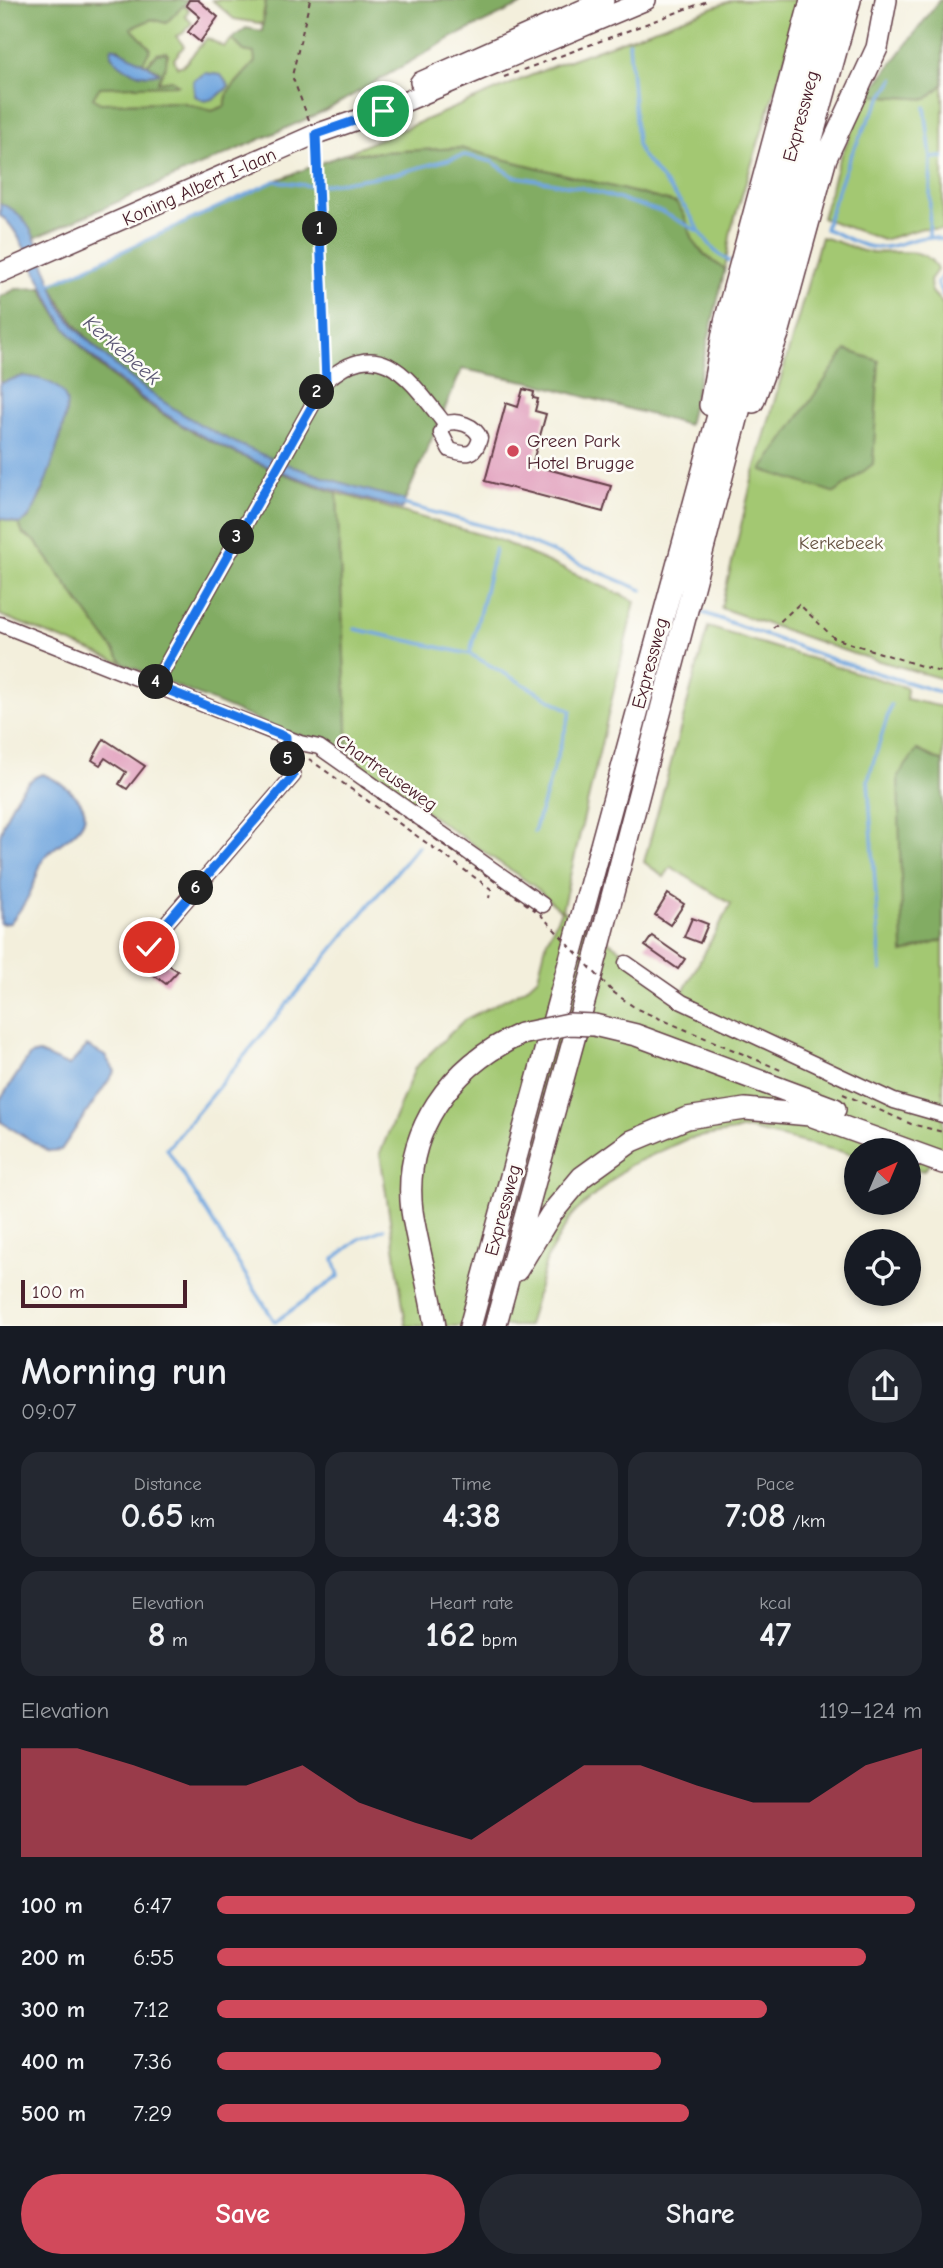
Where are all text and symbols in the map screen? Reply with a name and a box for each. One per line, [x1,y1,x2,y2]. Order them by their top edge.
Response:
street label: Expressweg [778,68,824,164]
pin [353,81,413,141]
icon: arrive [364,92,402,130]
street label: Koning Albert I-laan [119,143,280,231]
pin: 1 [302,212,338,246]
text: 1 [316,217,323,239]
water label: Kerkebeek [79,310,166,390]
pin: 2 [300,374,334,410]
text: 2 [312,380,321,402]
place label: Green Park Hotel Brugge [527,430,634,474]
marker: Green Park Hotel Brugge [505,443,521,459]
pin: 3 [219,520,254,554]
text: 3 [232,525,241,547]
park label: Kerkebeek [799,532,884,554]
street label: Expressweg [627,615,673,711]
pin: 4 [138,664,174,700]
text: 4 [151,670,160,692]
street label: Chartreuseweg [331,730,441,816]
pin: 5 [270,742,306,776]
text: 5 [282,747,293,769]
pin: 6 [178,870,214,906]
text: 6 [191,876,200,898]
pin [119,917,179,977]
icon: check [130,928,168,966]
north arrow [844,1138,920,1214]
map controls [844,1138,921,1306]
street label: Expressweg [480,1162,526,1258]
button: locate [844,1229,921,1306]
scale bar [21,1278,187,1309]
text: 100 m [32,1281,85,1303]
button: share [848,1349,922,1423]
text: Morning run [21,1350,227,1394]
text: 09:07 [21,1398,76,1425]
text: Distance [134,1473,202,1495]
text: Time [452,1473,491,1495]
text: Pace [756,1473,794,1495]
text: 0.65 [121,1495,184,1536]
text: 4:38 [442,1495,501,1536]
text: 7:08 [725,1495,786,1536]
text: km [184,1510,215,1532]
text: /km [786,1510,825,1532]
text: Elevation [131,1592,204,1614]
text: Heart rate [430,1592,513,1614]
text: kcal [759,1592,791,1614]
text: 8 [148,1614,166,1655]
text: 162 [426,1614,475,1655]
text: 47 [759,1614,791,1655]
text: m [166,1629,188,1651]
text: bpm [475,1629,517,1651]
text: Elevation [21,1697,109,1724]
text: 119–124 m [819,1697,922,1724]
text: 100 m [21,1892,83,1919]
text: 6:47 [133,1892,172,1919]
text: 200 m [21,1944,85,1971]
text: 6:55 [133,1944,175,1971]
text: 300 m [21,1996,85,2023]
text: 7:12 [133,1996,169,2023]
text: 400 m [21,2048,85,2075]
text: 7:36 [133,2048,172,2075]
text: 500 m [21,2100,86,2127]
text: 7:29 [133,2100,172,2127]
button: Save [21,2174,465,2254]
button: Share [479,2174,922,2254]

